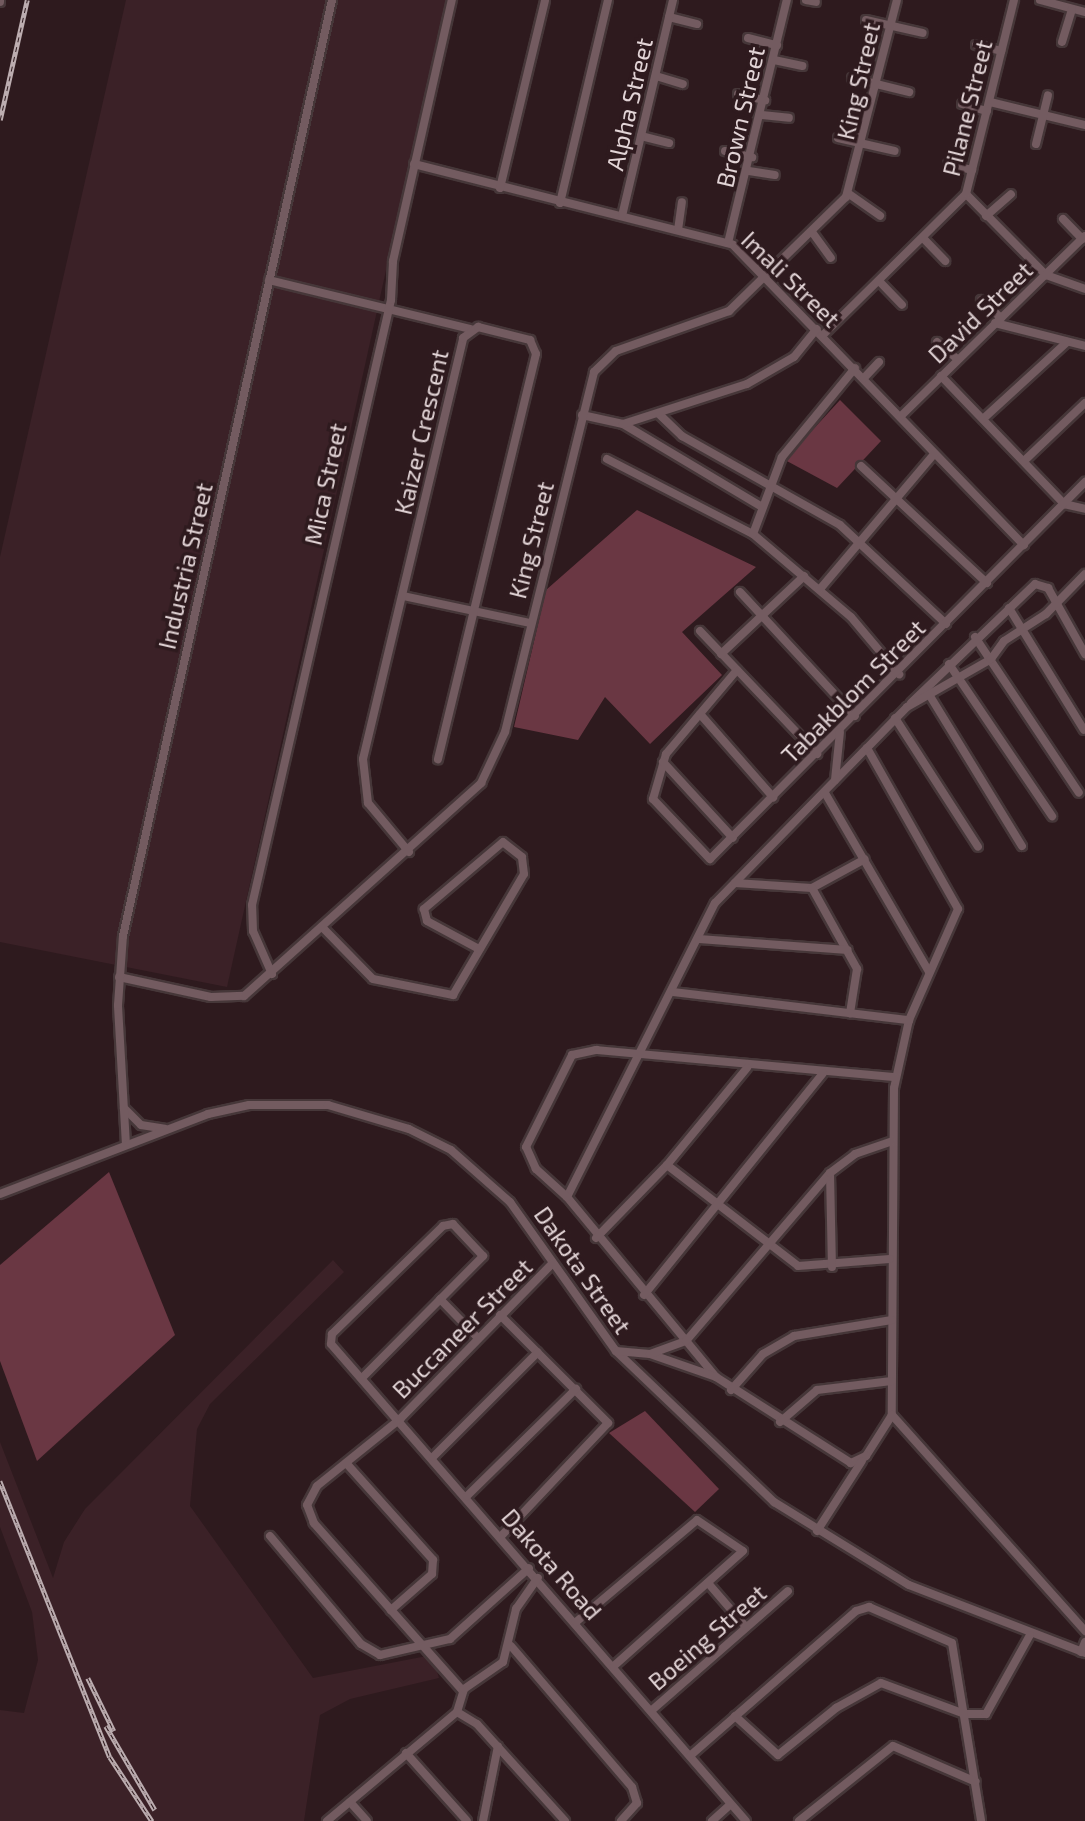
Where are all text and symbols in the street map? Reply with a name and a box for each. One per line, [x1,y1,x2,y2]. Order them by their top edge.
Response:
street label: King Street [831,20,885,142]
street label: Alpha Street [600,35,658,173]
street label: Pilane Street [936,37,998,179]
street label: Brown Street [710,44,770,190]
street label: Imali Street [736,225,846,333]
street label: David Street [922,255,1038,369]
street label: Kaizer Crescent [388,346,454,518]
street label: Mica Street [298,420,352,548]
street label: King Street [503,479,559,601]
street label: Industria Street [152,480,218,652]
street label: Tabakblom Street [775,613,931,769]
street label: Dakota Street [528,1201,638,1339]
street label: Buccaneer Street [386,1252,538,1404]
street label: Dakota Road [496,1503,608,1625]
street label: Boeing Street [642,1578,772,1696]

